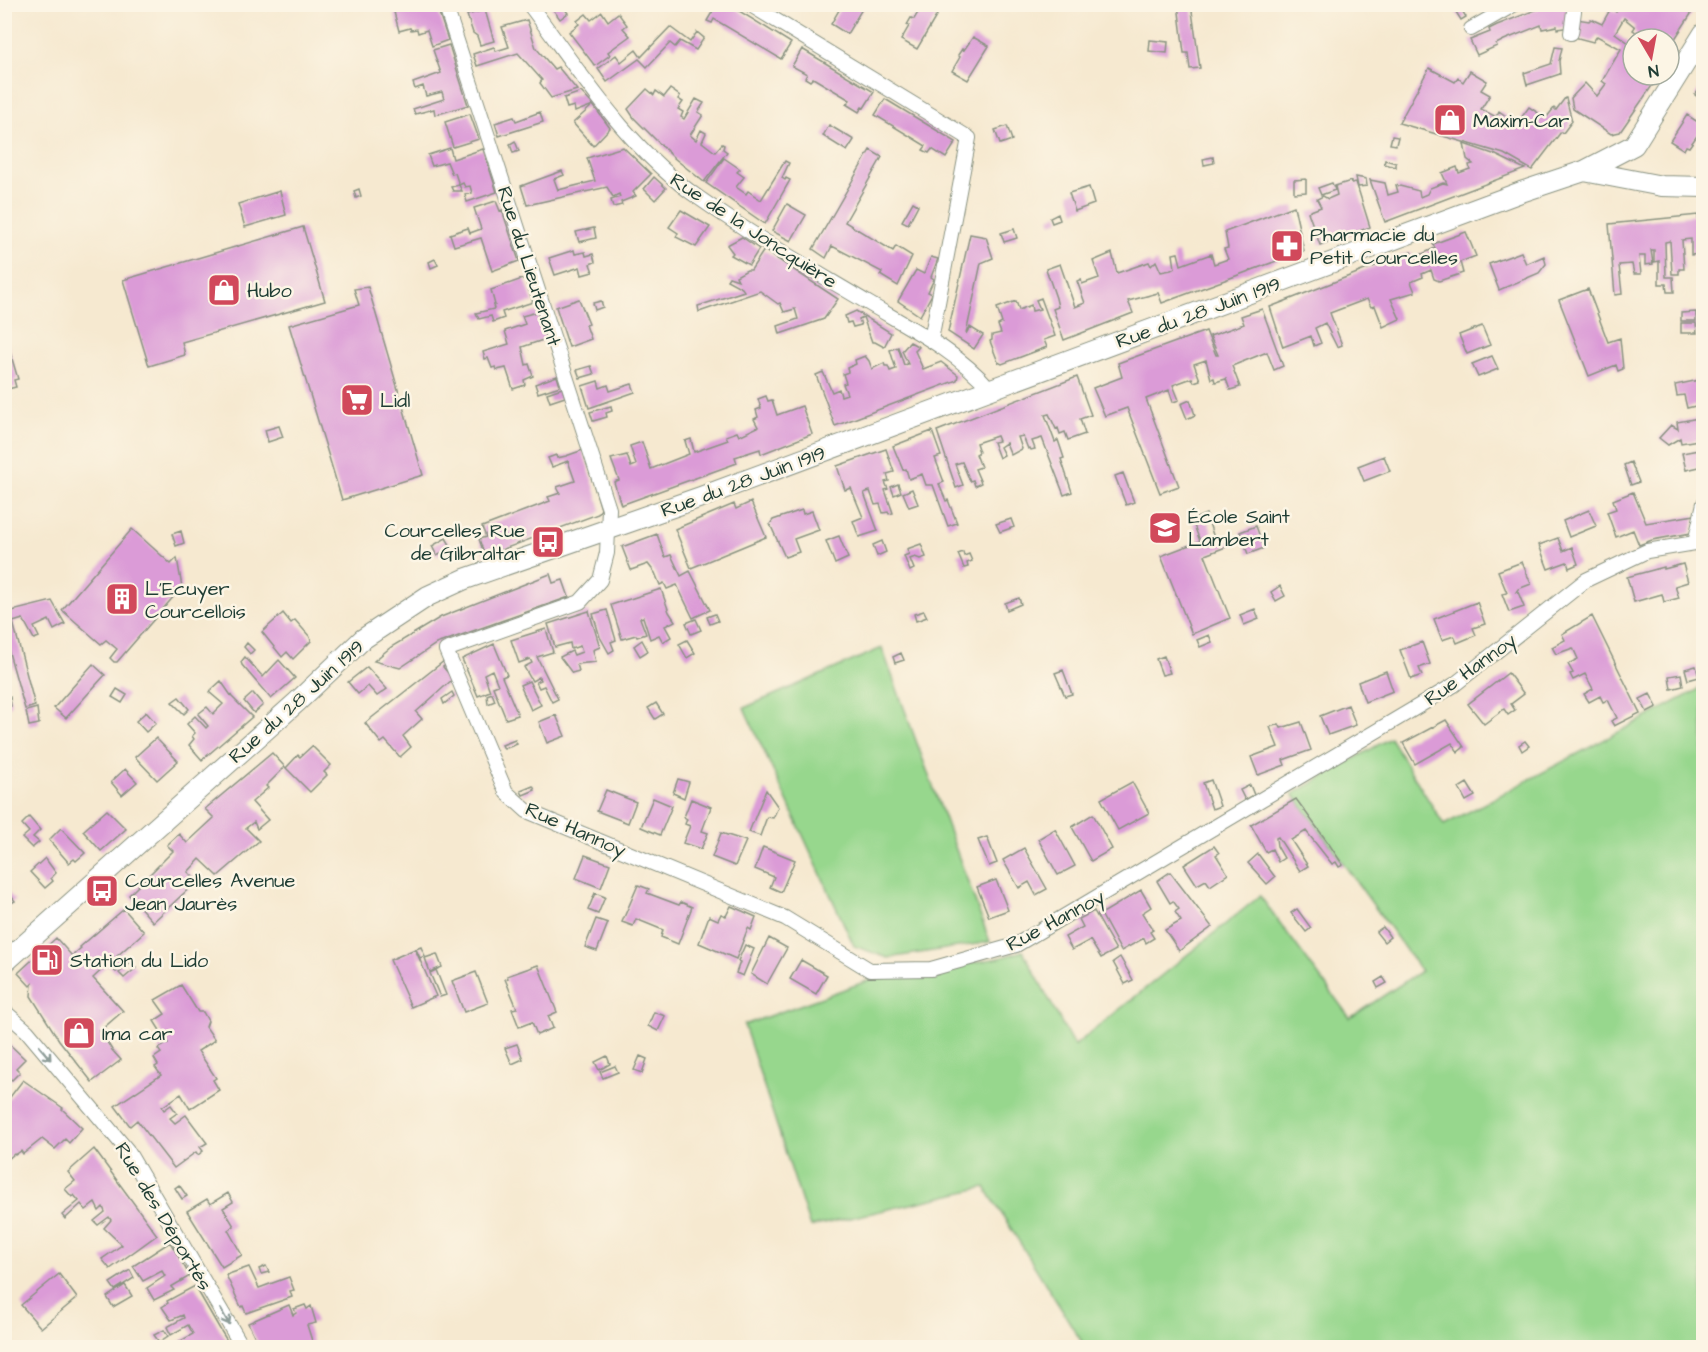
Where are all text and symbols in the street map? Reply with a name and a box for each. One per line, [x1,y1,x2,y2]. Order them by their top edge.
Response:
north arrow [1621,27,1681,87]
text: N [1647,59,1660,82]
shop icon: Maxim-Car [1432,102,1468,138]
place label: Maxim-Car [1473,107,1569,135]
street label: Rue de la Joncquière [664,166,843,296]
street label: Rue du Lieutenant [490,183,568,350]
place label: Pharmacie du Petit Courcelles [1310,221,1458,272]
pharmacy icon: Pharmacie du Petit Courcelles [1269,228,1305,264]
street label: Rue du 28 Juin 1919 [1112,270,1285,356]
shop icon: Hubo [206,272,242,308]
place label: Hubo [247,277,292,305]
supermarket icon: Lidl [339,382,375,418]
place label: Lidl [380,387,410,415]
street label: Rue du 28 Juin 1919 [657,439,830,525]
place label: École Saint Lambert [1188,503,1290,554]
school or university icon: École Saint Lambert [1147,510,1183,546]
place label: Courcelles Rue de Gilbraltar [385,517,525,568]
bus stop icon: Courcelles Rue de Gilbraltar [530,524,566,560]
place label: L'Ecuyer Courcellois [145,575,246,626]
building icon: L'Ecuyer Courcellois [104,581,140,617]
street label: Rue Hannoy [1419,627,1523,714]
street label: Rue du 28 Juin 1919 [223,633,371,770]
street label: Rue Hannoy [520,795,631,866]
place label: Courcelles Avenue Jean Jaurès [125,867,295,918]
bus stop icon: Courcelles Avenue Jean Jaurès [84,873,120,909]
street label: Rue Hannoy [1001,883,1110,959]
fuel station icon: Station du Lido [29,942,65,978]
place label: Station du Lido [70,947,208,975]
shop icon: Ima car [61,1015,97,1051]
place label: Ima car [102,1020,173,1048]
one-way arrow [38,1045,52,1060]
street label: Rue des Déportés [108,1137,219,1296]
one-way arrow [220,1308,232,1325]

